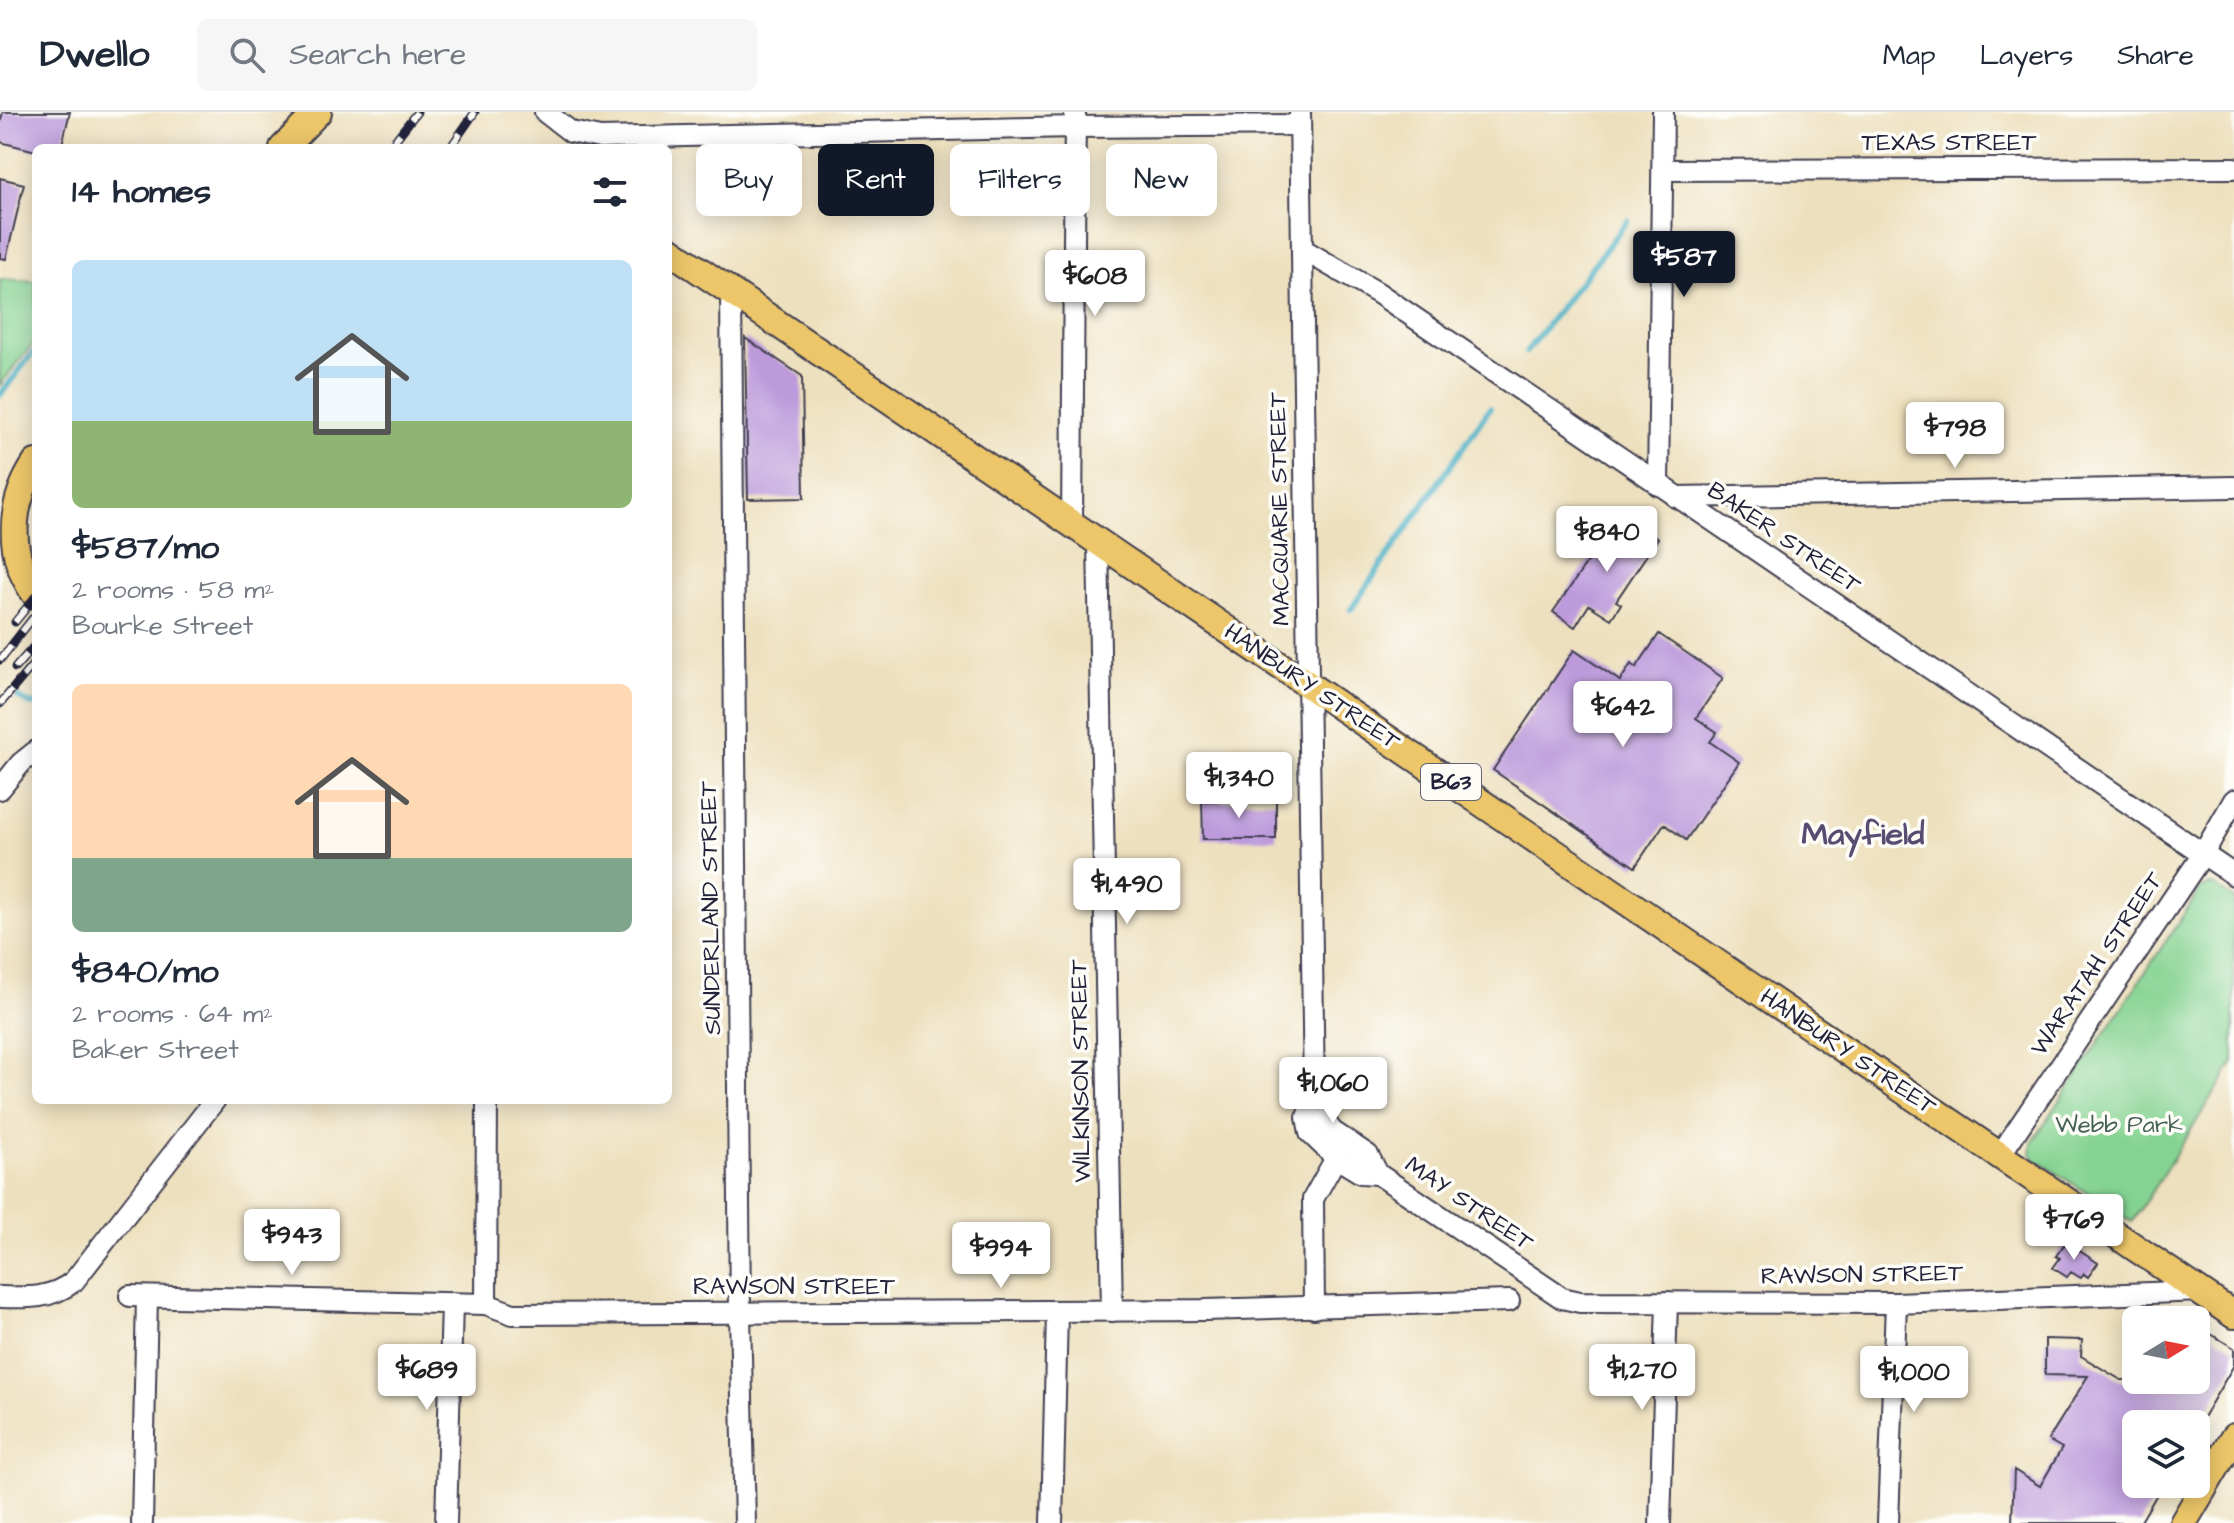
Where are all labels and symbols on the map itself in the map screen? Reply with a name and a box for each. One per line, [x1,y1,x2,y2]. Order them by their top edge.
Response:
street label: TEXAS STREET [1862,126,2036,160]
pin: $587 [1637,231,1731,299]
pin: $608 [1048,250,1142,318]
street label: MACQUARIE STREET [1261,392,1299,626]
pin: $798 [1908,402,2002,470]
street label: BAKER STREET [1700,474,1868,602]
pin: $840 [1560,506,1654,574]
street label: HANBURY STREET [1217,615,1407,759]
pin: $642 [1576,681,1670,749]
pin: $1,340 [1174,752,1304,820]
road number: B63 [1421,764,1481,800]
street label: SUNDERLAND STREET [692,781,730,1035]
district label: Mayfield [1802,812,1925,858]
pin: $1,490 [1062,858,1192,926]
street label: WARATAH STREET [2023,865,2171,1063]
street label: WILKINSON STREET [1062,959,1100,1183]
street label: HANBURY STREET [1753,980,1943,1124]
pin: $1,060 [1268,1057,1398,1125]
park label: Webb Park [2055,1108,2183,1142]
street label: MAY STREET [1398,1148,1540,1260]
pin: $769 [2027,1194,2121,1262]
pin: $943 [245,1209,339,1277]
pin: $994 [954,1222,1048,1290]
street label: RAWSON STREET [1761,1256,1963,1294]
street label: RAWSON STREET [693,1270,895,1304]
north arrow [2122,1306,2210,1394]
pin: $689 [380,1344,474,1412]
pin: $1,270 [1577,1344,1707,1412]
pin: $1,000 [1849,1346,1979,1414]

